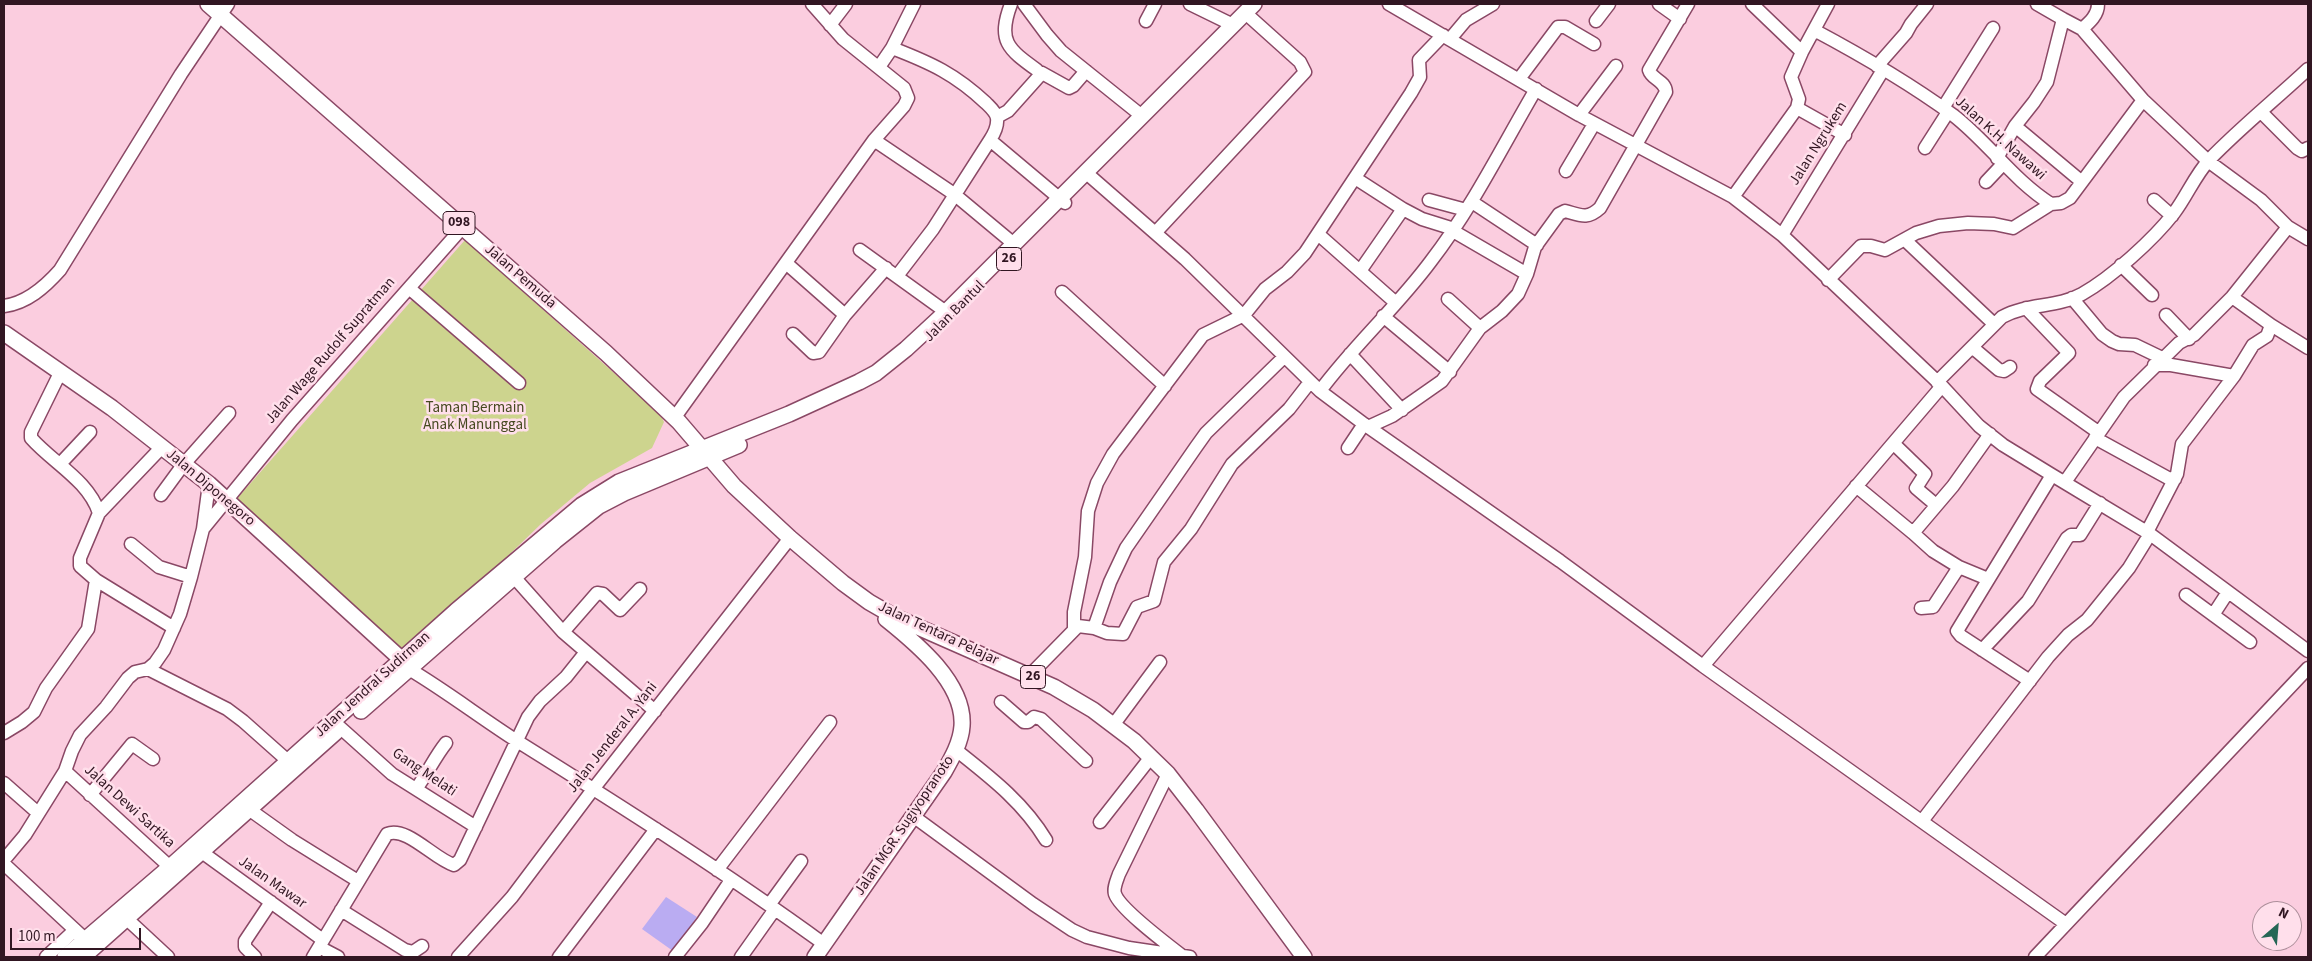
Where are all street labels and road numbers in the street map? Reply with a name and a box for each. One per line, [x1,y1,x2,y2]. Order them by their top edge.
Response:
street label: Jalan K.H. Nawawi [1951,93,2049,185]
street label: Jalan Ngrukem [1786,99,1852,189]
road number: 098 [443,212,475,234]
street label: Jalan Pemuda [480,241,560,313]
road number: 26 [996,248,1022,270]
street label: Jalan Wage Rudolf Supratman [262,274,400,428]
street label: Jalan Bantul [921,278,989,346]
street label: Jalan Diponegoro [162,445,258,531]
street label: Jalan Tentara Pelajar [875,598,1001,670]
street label: Jalan Jendral Sudirman [311,628,435,742]
road number: 26 [1020,666,1046,689]
street label: Jalan Jenderal A. Yani [564,679,662,797]
street label: Gang Melati [388,745,460,801]
street label: Jalan MGR. Sugiyopranoto [851,753,959,899]
street label: Jalan Dewi Sartika [80,762,178,852]
street label: Jalan Mawar [234,853,310,913]

